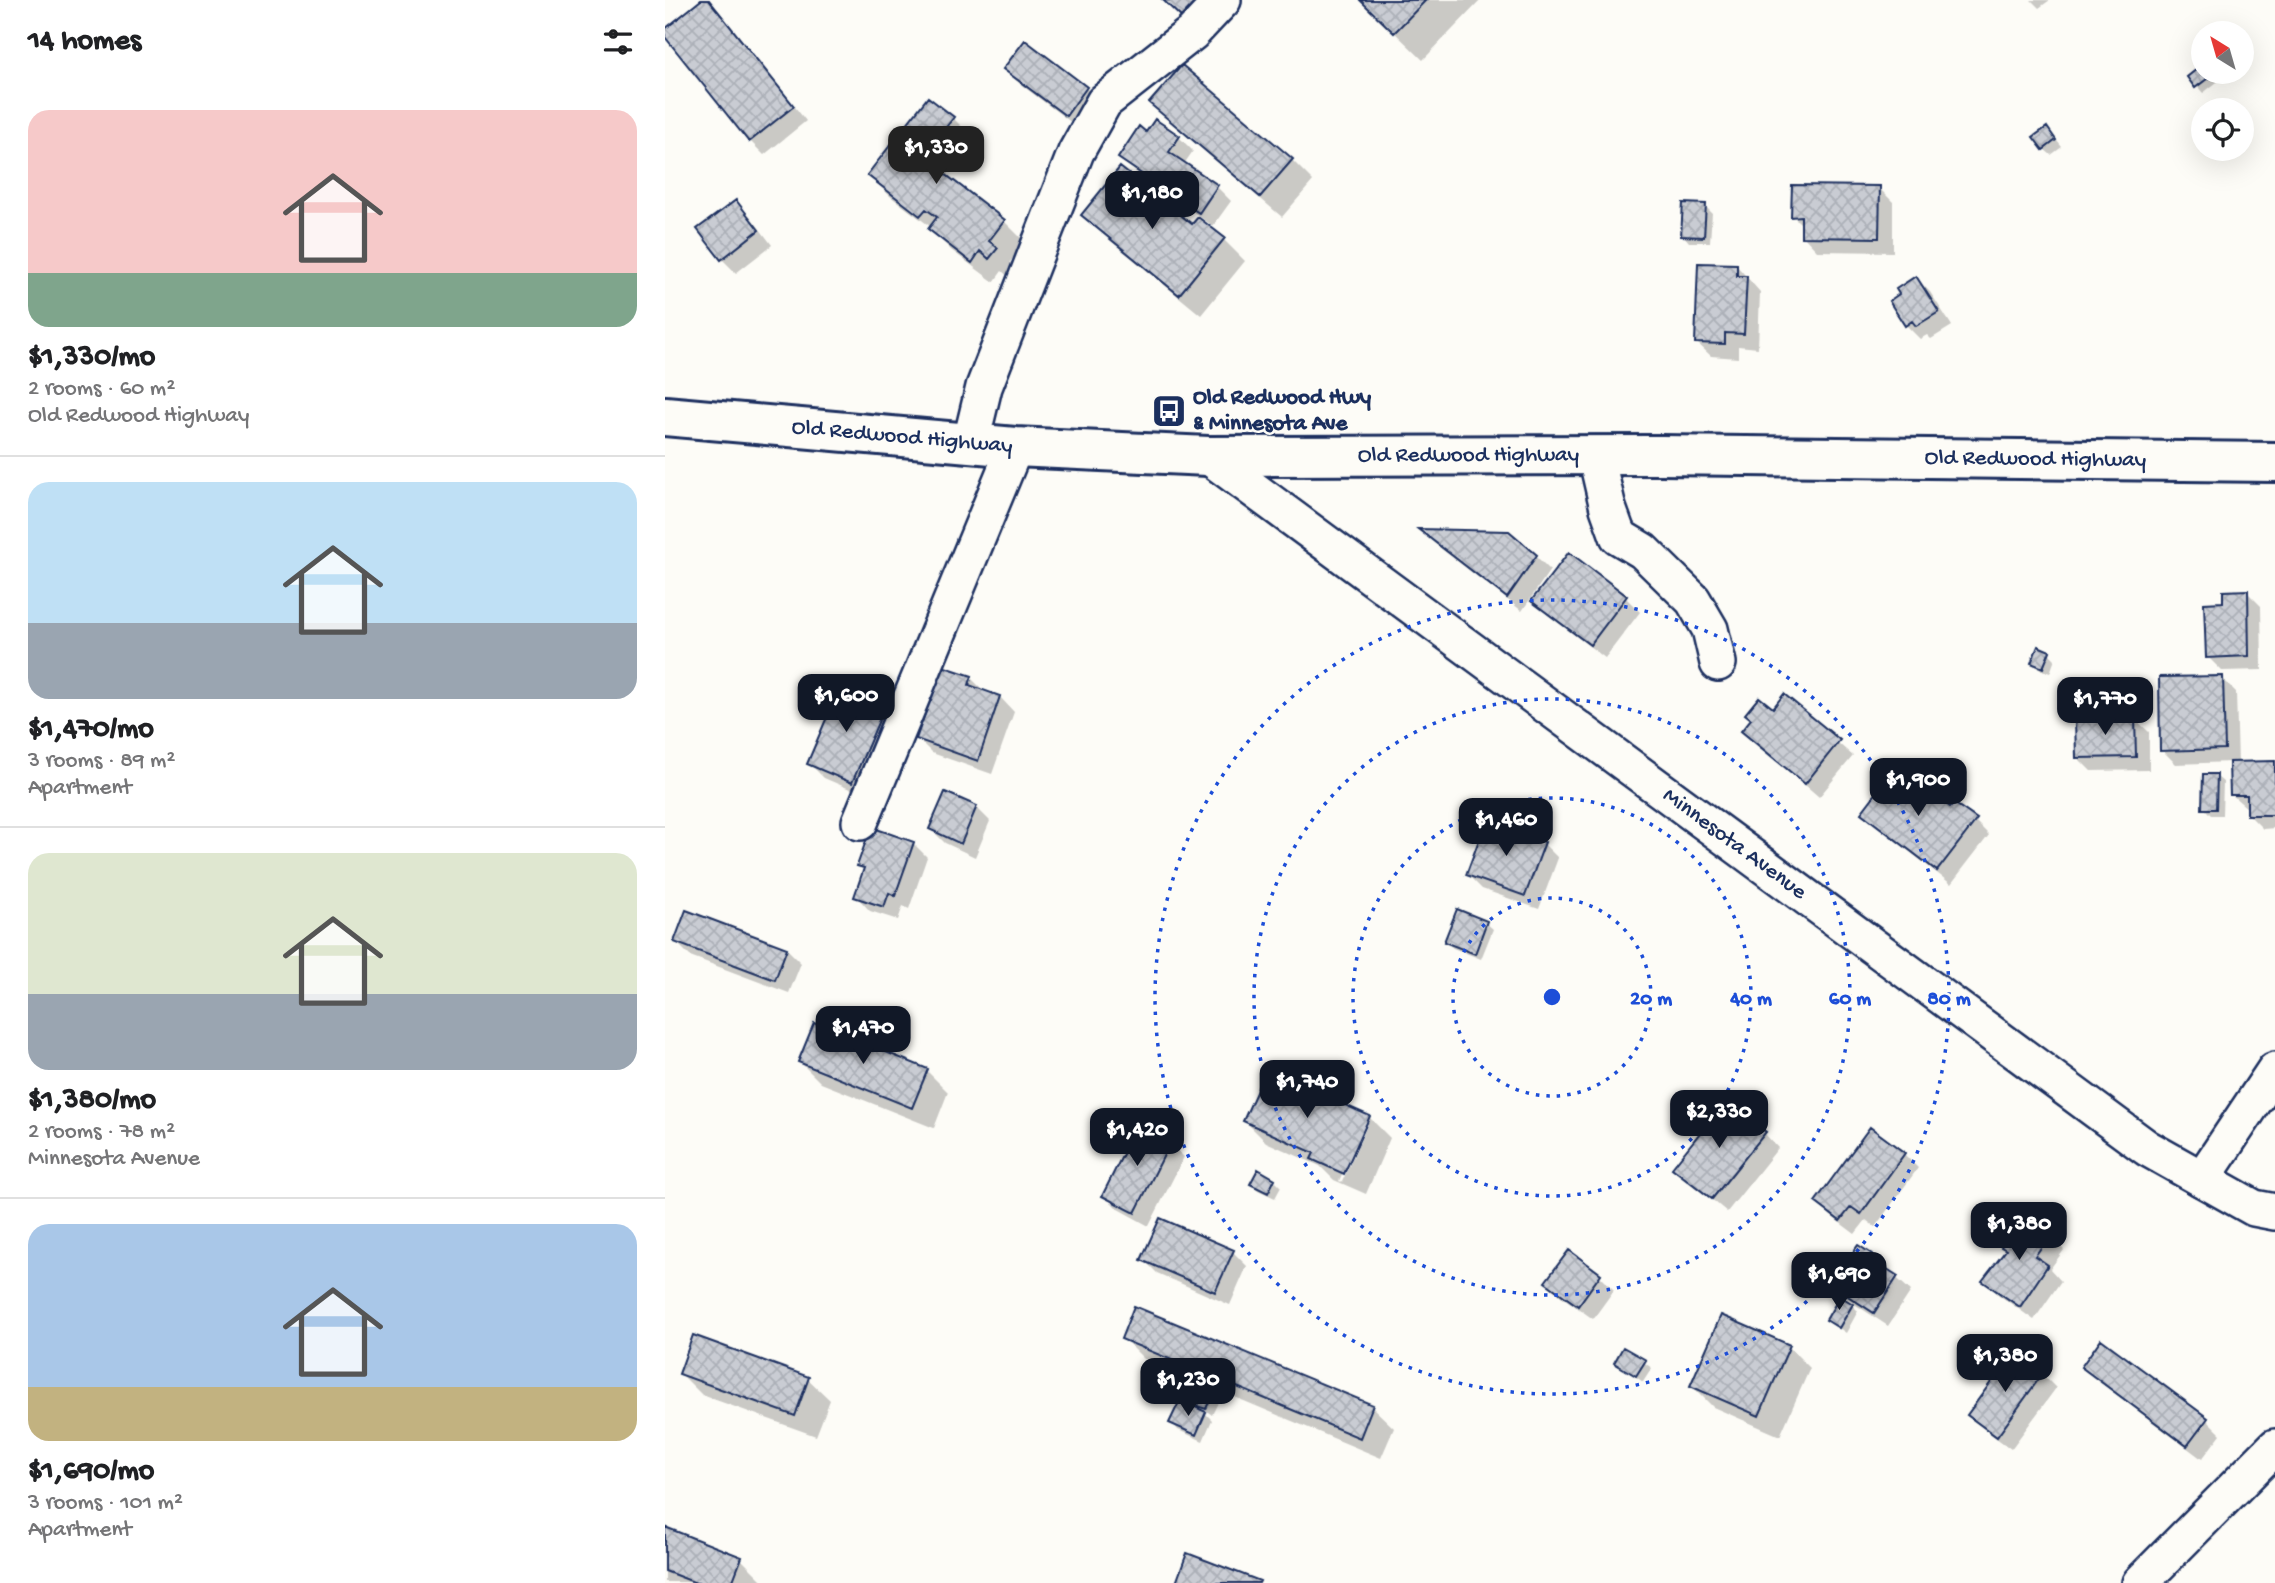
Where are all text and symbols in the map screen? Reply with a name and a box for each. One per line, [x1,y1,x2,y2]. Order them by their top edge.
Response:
north arrow [2191,21,2254,84]
map controls [2191,21,2254,161]
icon: filters [599,23,637,61]
text: 14 homes [28,25,141,60]
button: locate [2191,98,2254,161]
pin: $1,330 [879,127,993,186]
text: $1,330 [904,135,968,162]
icon: home [270,155,396,281]
pin: $1,180 [1095,172,1209,231]
text: $1,180 [1121,180,1183,207]
text: $1,330/mo [28,341,155,376]
text: 2 rooms · 60 m² [28,376,175,403]
place label: Old Redwood Hwy & Minnesota Ave [1193,385,1372,438]
bus stop icon: Old Redwood Hwy & Minnesota Ave [1150,392,1188,430]
text: Old Redwood Highway [28,403,249,430]
street label: Old Redwood Highway [791,414,1014,460]
street label: Old Redwood Highway [1358,442,1579,469]
street label: Old Redwood Highway [1924,445,2146,474]
icon: home [270,527,396,653]
pin: $1,600 [789,674,903,734]
pin: $1,770 [2048,678,2162,737]
text: $1,600 [814,683,878,710]
text: $1,770 [2073,686,2137,713]
text: $1,470/mo [28,713,154,748]
text: 3 rooms · 89 m² [28,748,175,775]
pin: $1,900 [1861,758,1975,818]
text: $1,900 [1886,767,1950,794]
text: Apartment [28,775,132,802]
street label: Minnesota Avenue [1657,782,1813,907]
pin: $1,460 [1449,798,1563,858]
text: $1,460 [1475,807,1537,834]
icon: home [270,898,396,1024]
centre of rings [1540,985,1564,1009]
text: 20 m [1630,988,1672,1013]
text: 40 m [1729,988,1772,1013]
text: 60 m [1829,988,1871,1013]
text: 80 m [1927,988,1971,1013]
pin: $1,470 [806,1006,920,1066]
text: $1,470 [832,1015,894,1042]
pin: $1,740 [1250,1060,1364,1120]
text: $1,740 [1276,1069,1338,1096]
text: $1,380/mo [28,1084,156,1119]
pin: $2,330 [1662,1090,1776,1150]
text: $2,330 [1686,1099,1752,1126]
pin: $1,420 [1080,1108,1194,1168]
text: $1,420 [1106,1117,1168,1144]
text: 2 rooms · 78 m² [28,1119,175,1146]
text: Minnesota Avenue [28,1146,200,1173]
pin: $1,380 [1962,1202,2076,1262]
text: $1,380 [1987,1211,2051,1238]
pin: $1,690 [1782,1252,1896,1312]
text: $1,690 [1807,1261,1871,1288]
icon: home [270,1269,396,1395]
pin: $1,380 [1948,1334,2062,1394]
text: $1,380 [1973,1343,2037,1370]
pin: $1,230 [1131,1358,1245,1418]
text: $1,230 [1156,1367,1220,1394]
text: $1,690/mo [28,1455,154,1490]
text: 3 rooms · 101 m² [28,1490,183,1517]
text: Apartment [28,1517,132,1544]

